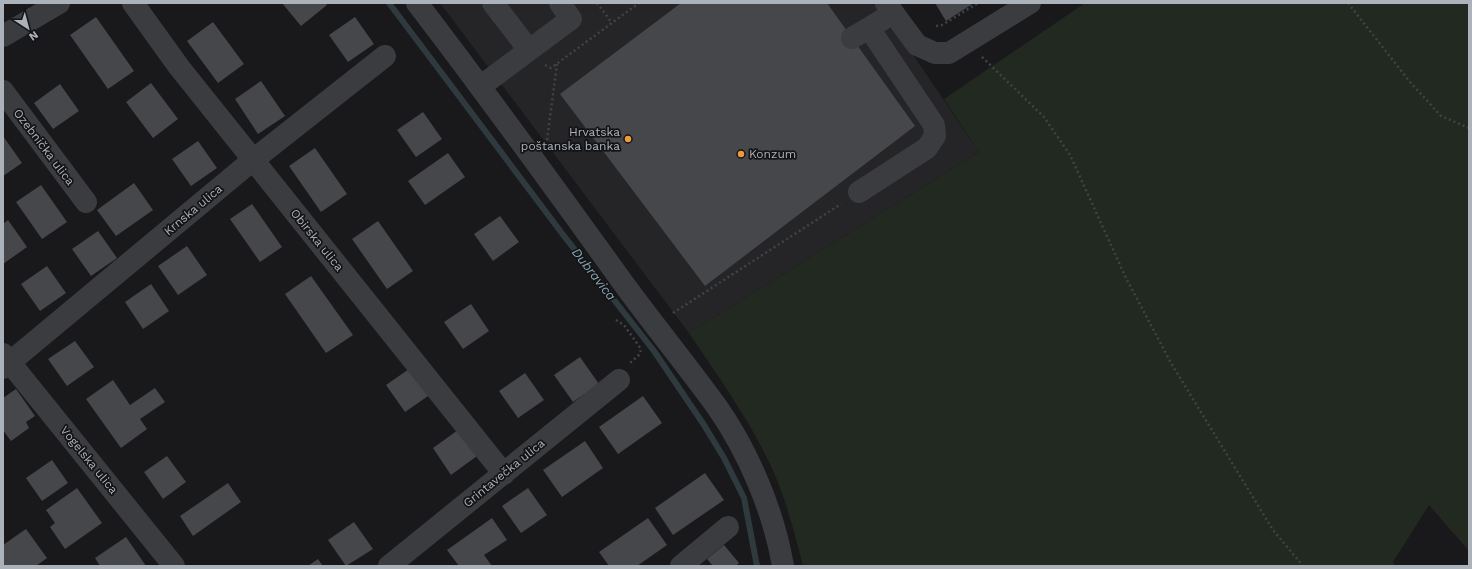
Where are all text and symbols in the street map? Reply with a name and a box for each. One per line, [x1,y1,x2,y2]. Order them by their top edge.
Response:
north arrow [8,8,48,48]
text: N [26,28,41,43]
street label: Ozebnička ulica [11,106,77,188]
place label: Hrvatska poštanska banka [521,125,620,153]
marker: Hrvatska poštanska banka [623,134,633,144]
place label: Konzum [749,147,796,161]
marker: Konzum [736,149,746,159]
street label: Krnska ulica [161,181,225,238]
street label: Obirska ulica [288,206,346,274]
water label: Dubravica [569,245,619,303]
street label: Vogelska ulica [58,423,121,497]
street label: Grintavečka ulica [460,436,548,510]

